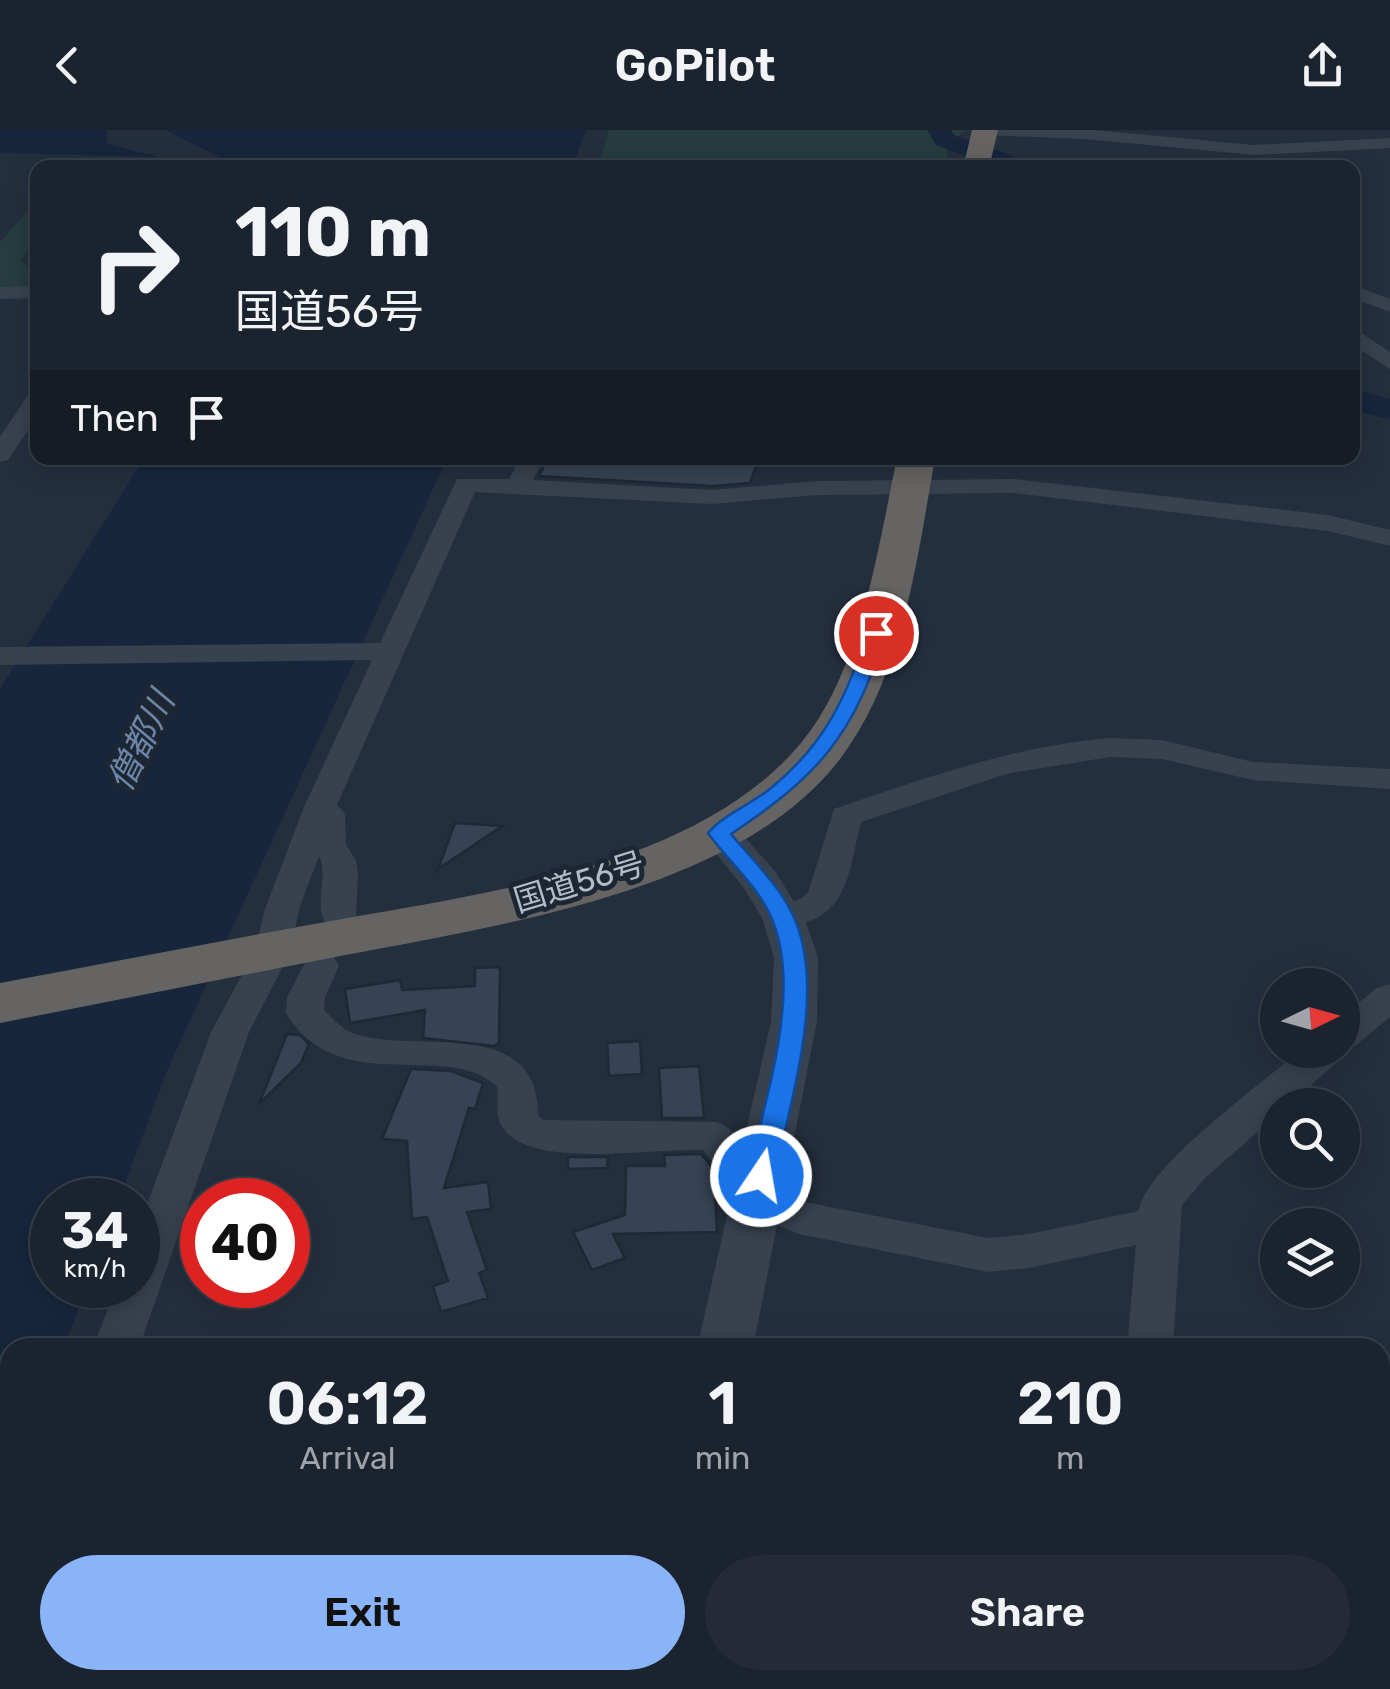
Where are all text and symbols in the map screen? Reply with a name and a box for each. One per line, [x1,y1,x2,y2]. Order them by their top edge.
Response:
icon: back [40,38,95,93]
icon: share [1295,38,1350,93]
text: GoPilot [615,39,775,92]
text: 110 m [235,191,431,274]
icon: right [70,200,200,330]
text: 国道56号 [235,285,424,338]
icon: arrive [179,390,234,445]
text: Then [70,395,159,441]
pin [834,591,919,676]
icon: arrive [849,606,904,661]
water label: 僧都川 [99,681,185,797]
street label: 国道56号 [509,844,649,920]
north arrow [1260,968,1360,1068]
map controls [1260,968,1360,1308]
button: search [1260,1088,1360,1188]
position arrow [709,1124,813,1228]
speed limit sign: 40 [180,1178,310,1308]
text: 34 [61,1201,129,1261]
button: layers [1260,1208,1360,1308]
text: km/h [64,1254,126,1283]
text: 06:12 [266,1368,428,1439]
text: 1 [708,1368,737,1439]
text: 210 [1017,1368,1124,1439]
text: Arrival [299,1439,395,1477]
text: min [695,1439,750,1477]
text: m [1056,1439,1084,1477]
button: Exit [40,1555,685,1670]
button: Share [705,1555,1350,1670]

